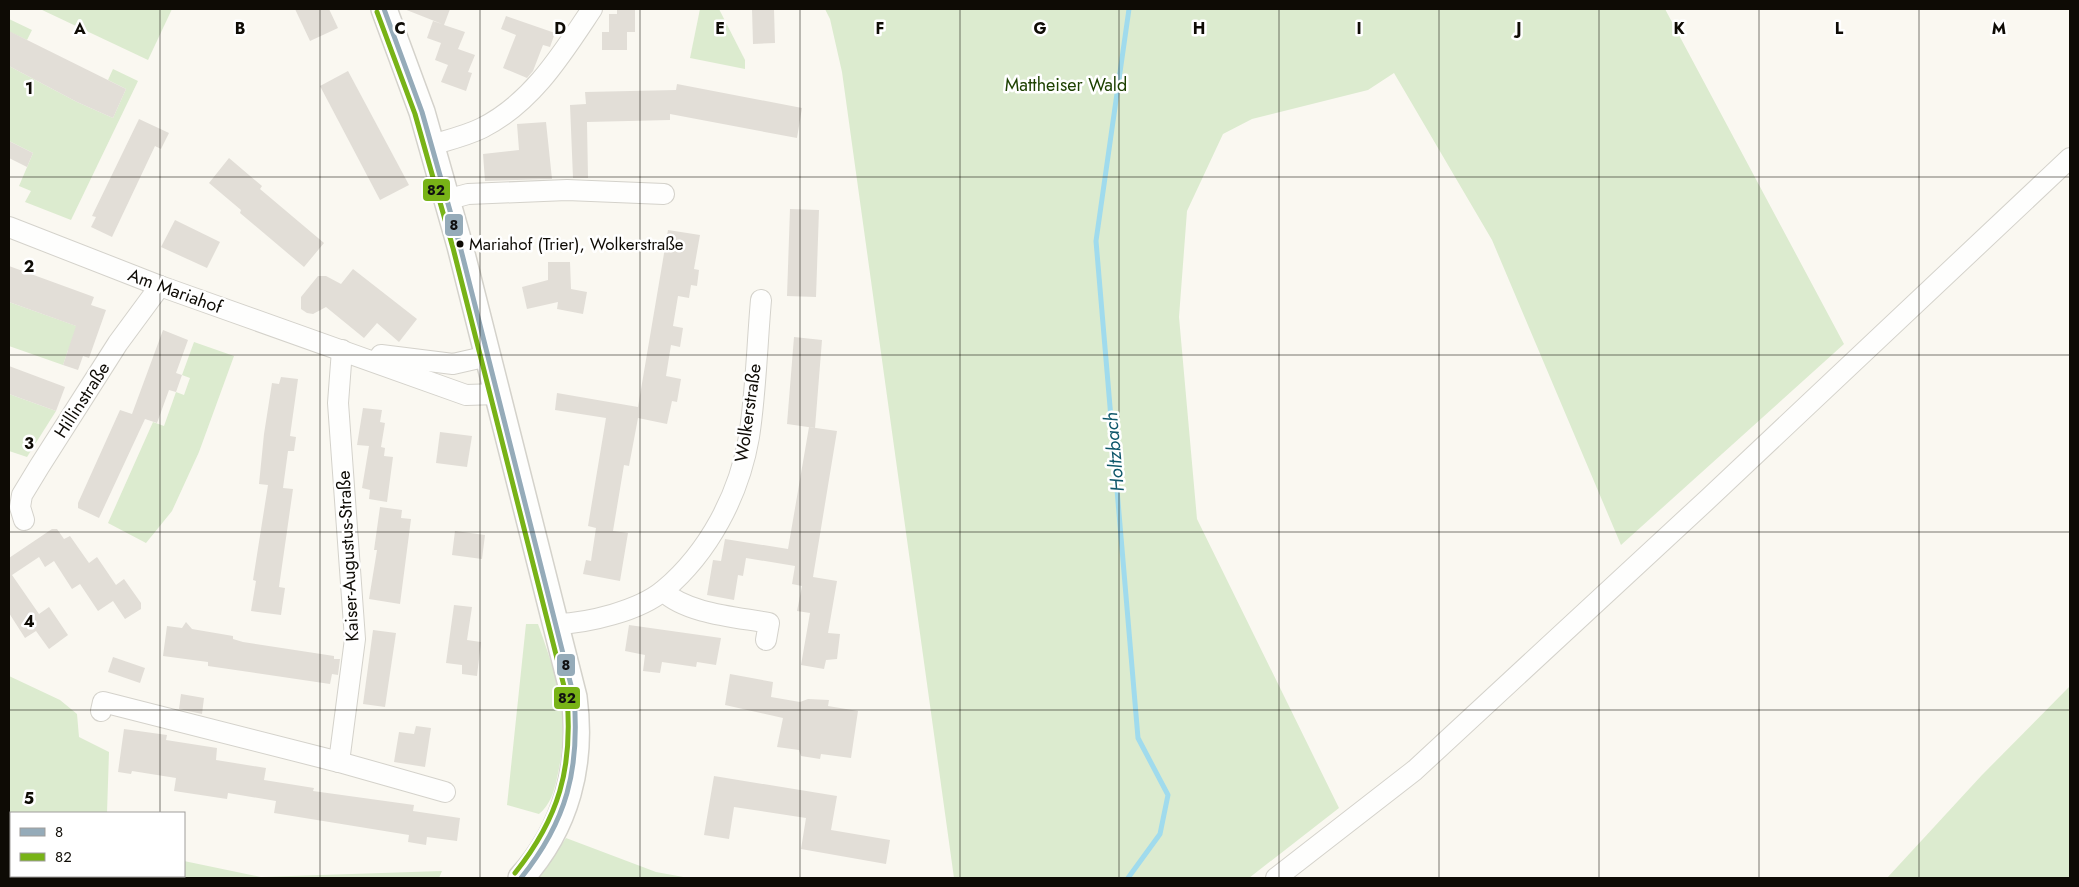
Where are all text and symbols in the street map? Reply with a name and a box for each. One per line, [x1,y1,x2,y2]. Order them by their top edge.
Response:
text: A [73,17,86,40]
text: B [235,17,245,40]
text: C [394,17,406,40]
text: D [554,17,566,40]
text: E [715,17,725,40]
text: F [876,17,884,40]
text: G [1033,17,1047,40]
text: H [1193,17,1205,40]
text: I [1356,17,1362,40]
text: J [1513,17,1522,40]
text: K [1673,17,1685,40]
text: L [1835,17,1844,40]
text: M [1992,17,2006,40]
park label: Mattheiser Wald [1005,72,1127,98]
text: 1 [25,77,33,100]
line badge: 82 [422,178,451,202]
text: 82 [427,180,445,200]
line badge: 8 [444,213,464,237]
text: 8 [450,215,459,235]
place label: Mariahof (Trier), Wolkerstraße [469,232,684,256]
marker: Mariahof (Trier), Wolkerstraße [455,239,465,249]
text: 2 [24,255,34,278]
street label: Am Mariahof [124,262,227,320]
street label: Hillinstraße [48,357,116,443]
street label: Wolkerstraße [728,362,768,464]
water label: Holtzbach [1097,411,1131,493]
text: 3 [24,432,34,455]
street label: Kaiser-Augustus-Straße [331,470,365,642]
text: 4 [23,610,35,633]
line badge: 8 [556,653,576,677]
text: 8 [562,655,571,675]
line badge: 82 [553,686,581,710]
text: 82 [558,688,576,708]
text: 5 [24,787,34,810]
legend [10,812,185,877]
text: 8 [55,821,63,843]
text: 82 [55,846,72,868]

